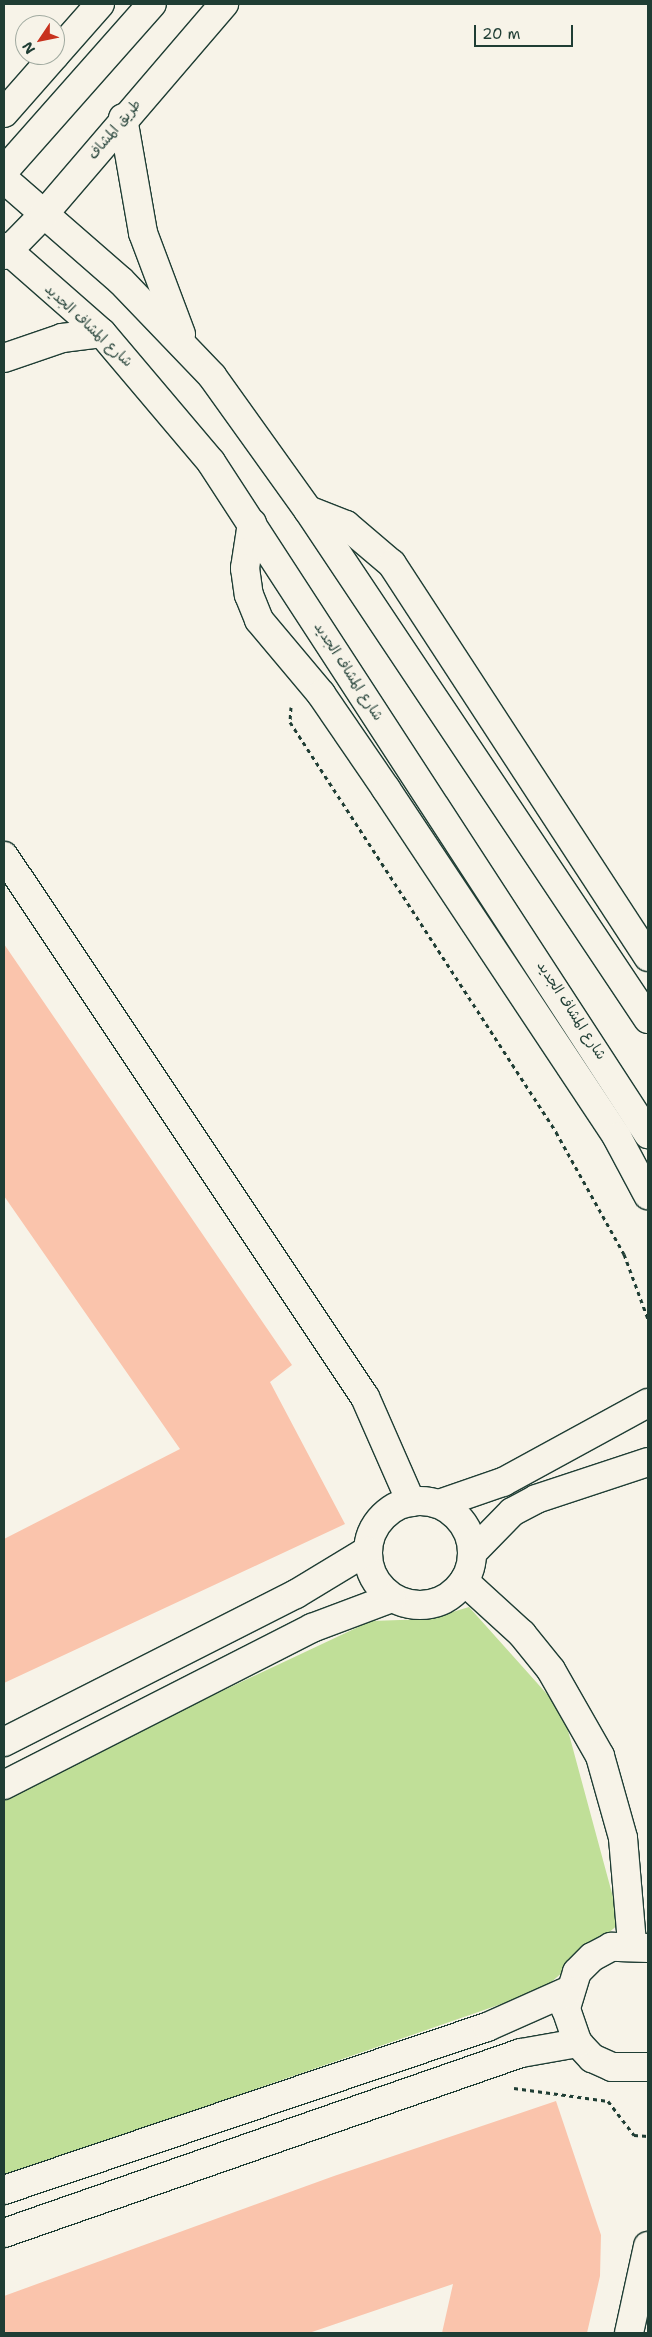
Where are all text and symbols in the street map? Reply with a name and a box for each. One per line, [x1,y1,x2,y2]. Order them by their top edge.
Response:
north arrow [15,15,65,65]
scale bar [477,15,576,47]
text: 20 m [482,24,521,44]
text: N [18,38,39,57]
street label: طريق المشاف [84,96,144,162]
street label: شارع المشاف الجديد [42,280,136,370]
street label: شارع المشاف الجديد [311,619,387,723]
street label: شارع المشاف الجديد [534,958,610,1062]

